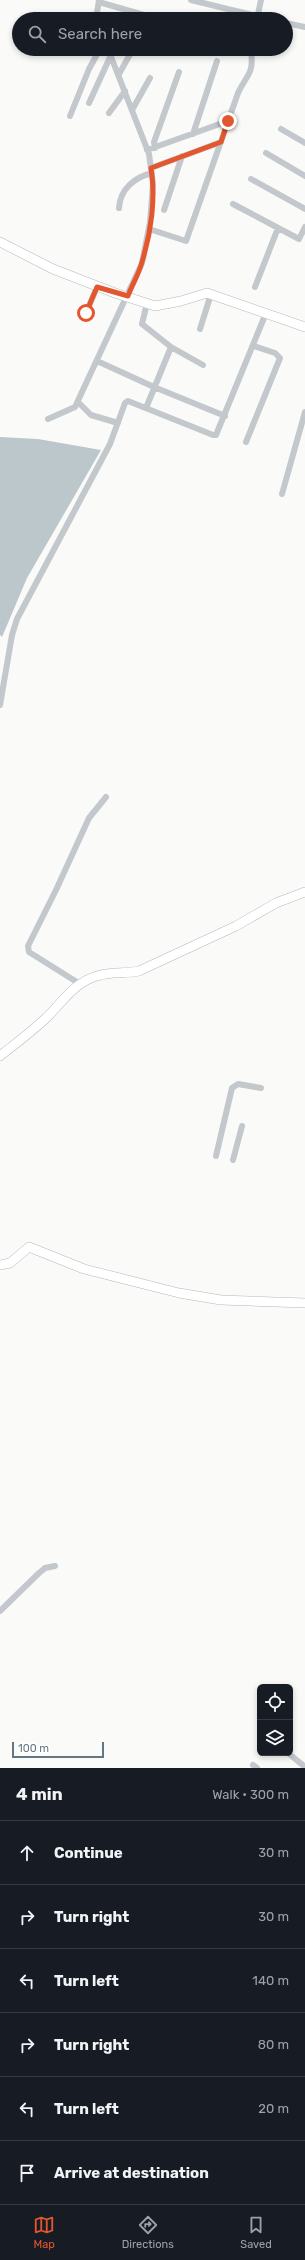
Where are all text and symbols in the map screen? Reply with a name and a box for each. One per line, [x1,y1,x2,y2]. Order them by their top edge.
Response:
search box [12,12,293,56]
icon: search [26,23,48,45]
text: Search here [58,25,142,43]
route end [219,112,237,130]
route start [77,304,95,322]
map controls [257,1684,293,1756]
button: locate [257,1684,293,1720]
button: layers [257,1720,293,1756]
scale bar [12,1740,104,1759]
text: 100 m [18,1742,49,1755]
text: 4 min [16,1784,63,1804]
text: Walk · 300 m [212,1787,289,1802]
icon: ahead [16,1842,38,1864]
text: Continue [54,1844,123,1862]
text: 30 m [258,1845,289,1860]
icon: right [16,1906,38,1928]
text: Turn right [54,1908,129,1926]
text: 30 m [258,1909,289,1924]
icon: left [16,1970,38,1992]
text: Turn left [54,1972,119,1990]
text: 140 m [252,1973,289,1988]
icon: right [16,2034,38,2056]
text: Turn right [54,2036,129,2054]
text: 80 m [258,2037,289,2052]
icon: left [16,2098,38,2120]
text: Turn left [54,2100,119,2118]
text: 20 m [258,2101,289,2116]
icon: arrive [16,2162,38,2184]
text: Arrive at destination [54,2164,209,2182]
tab: Map [33,2214,55,2251]
tab: Directions [122,2214,174,2251]
tab: Saved [240,2214,272,2251]

